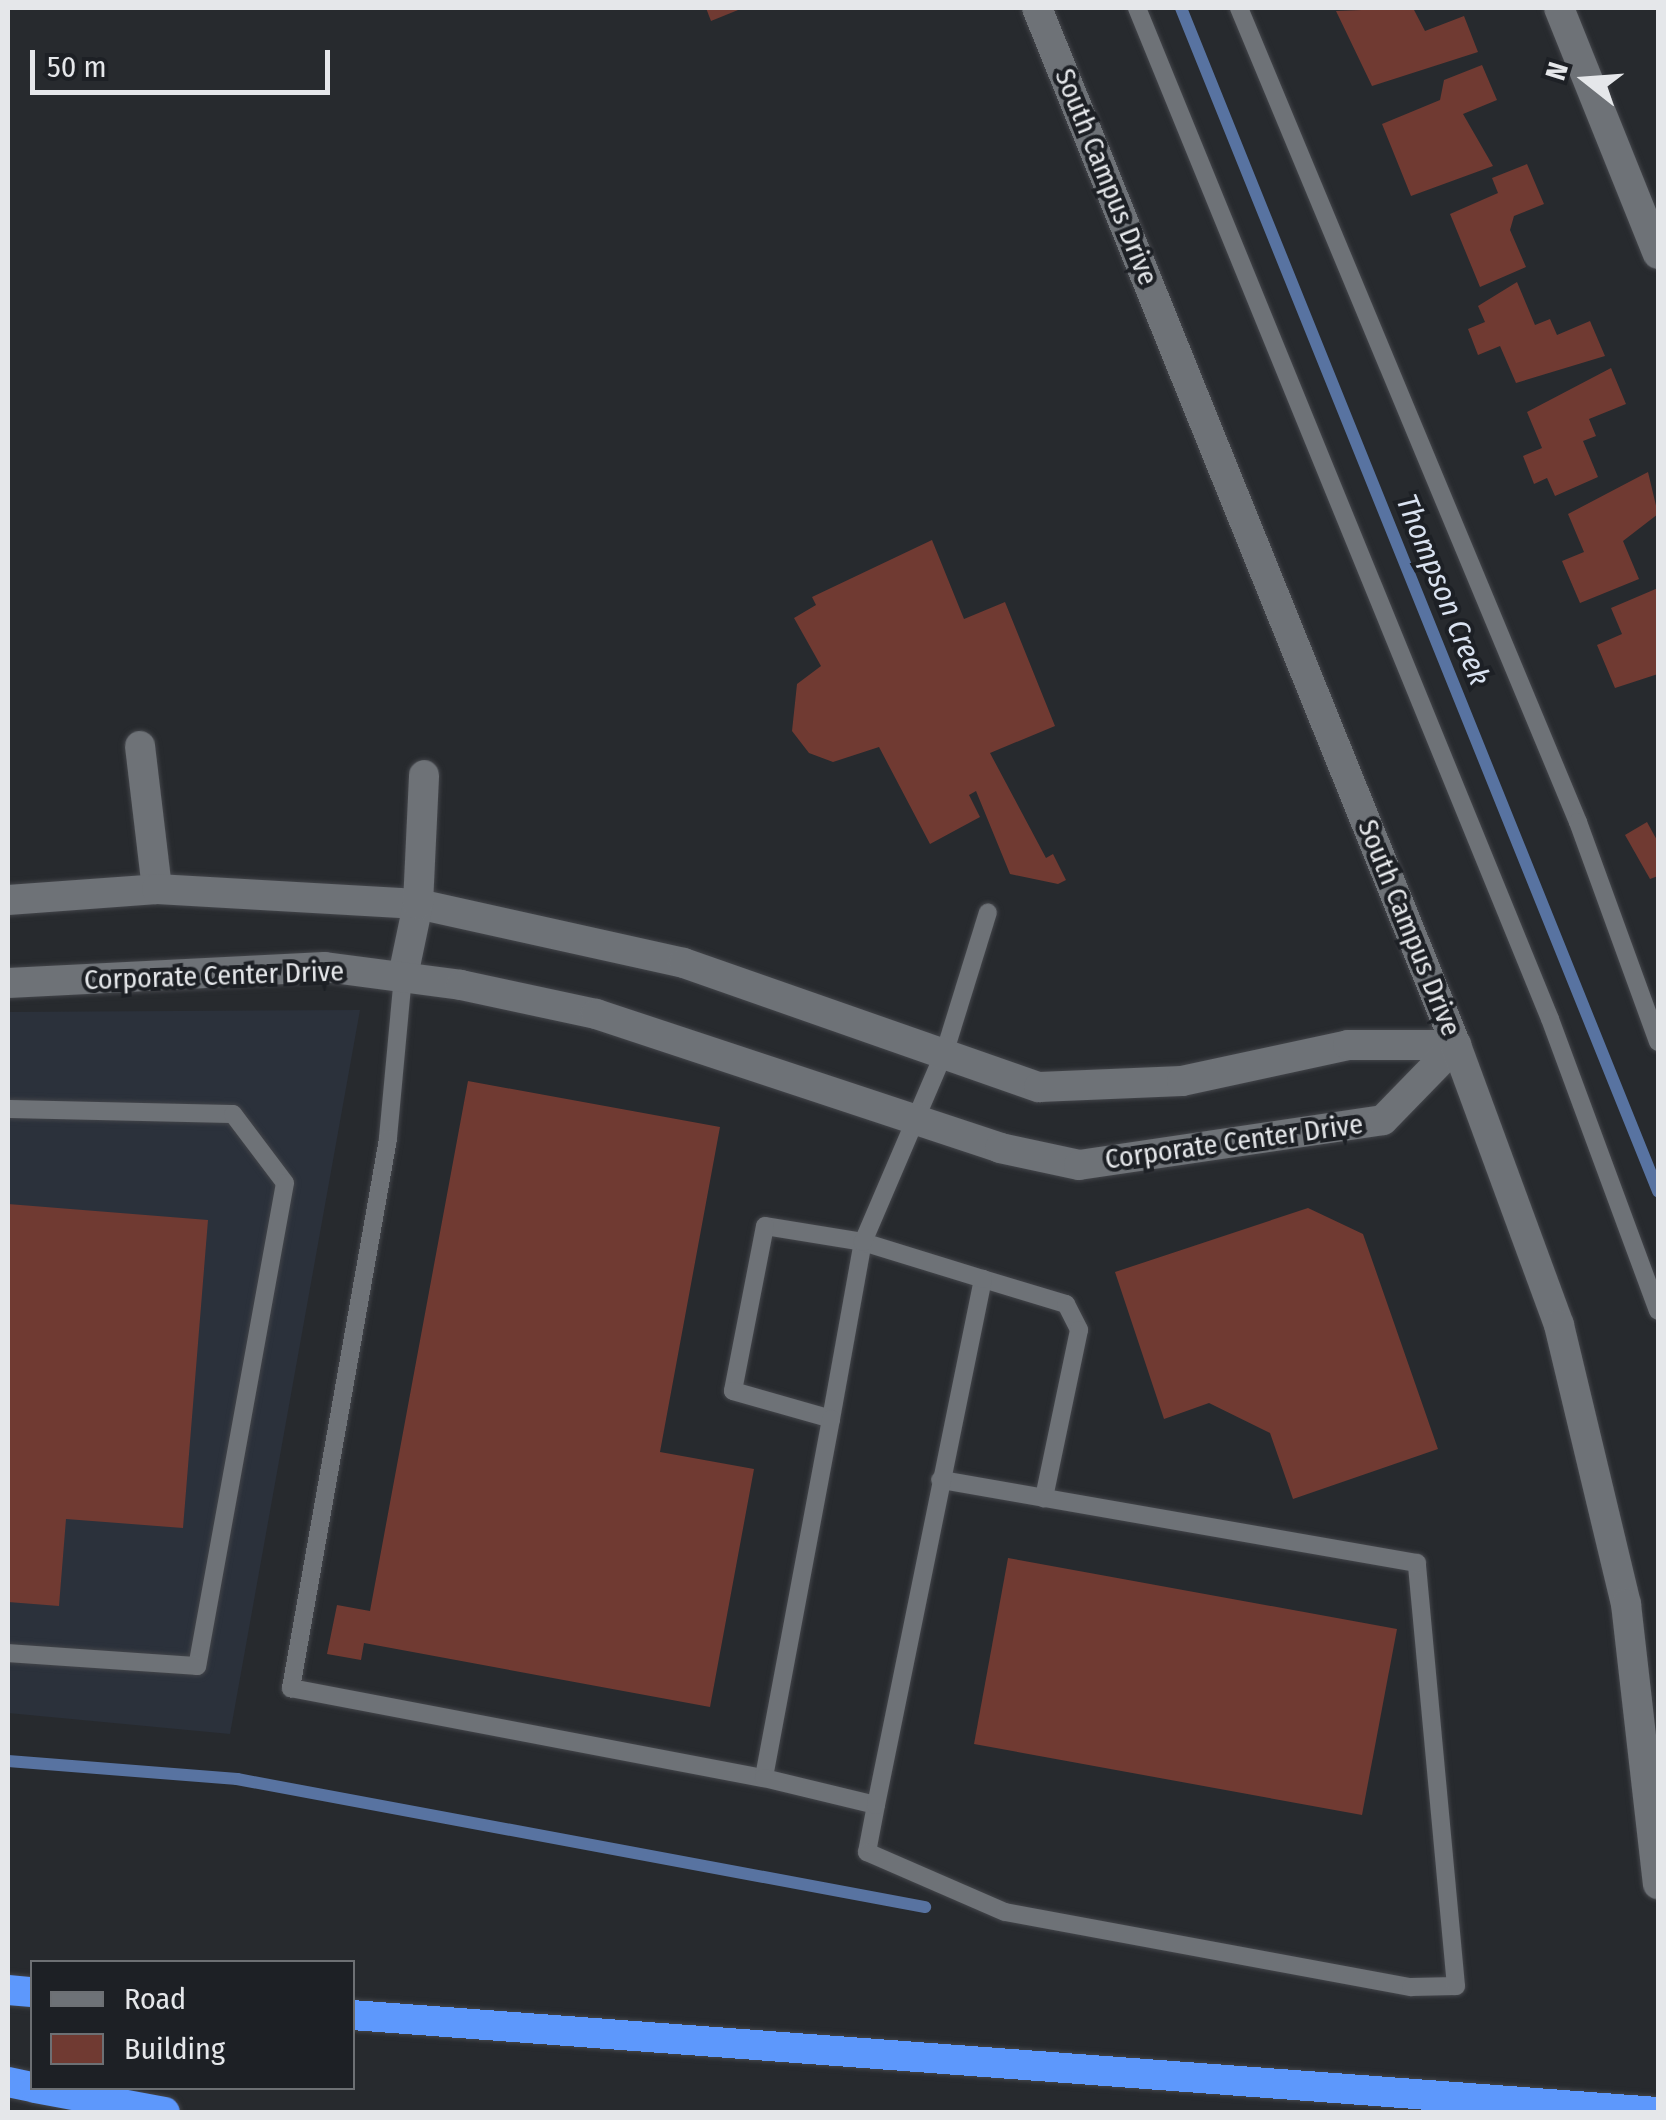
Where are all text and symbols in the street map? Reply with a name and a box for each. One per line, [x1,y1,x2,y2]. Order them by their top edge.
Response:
scale bar [35,30,335,92]
north arrow [1536,30,1636,130]
text: 50 m [47,49,107,85]
text: N [1539,58,1575,84]
street label: South Campus Drive [1047,64,1165,290]
water label: Thompson Creek [1388,489,1498,691]
street label: South Campus Drive [1350,815,1468,1041]
street label: Corporate Center Drive [83,955,345,997]
street label: Corporate Center Drive [1103,1107,1365,1177]
legend [30,1960,355,2090]
text: Road [124,1981,186,2017]
text: Building [124,2031,225,2067]

